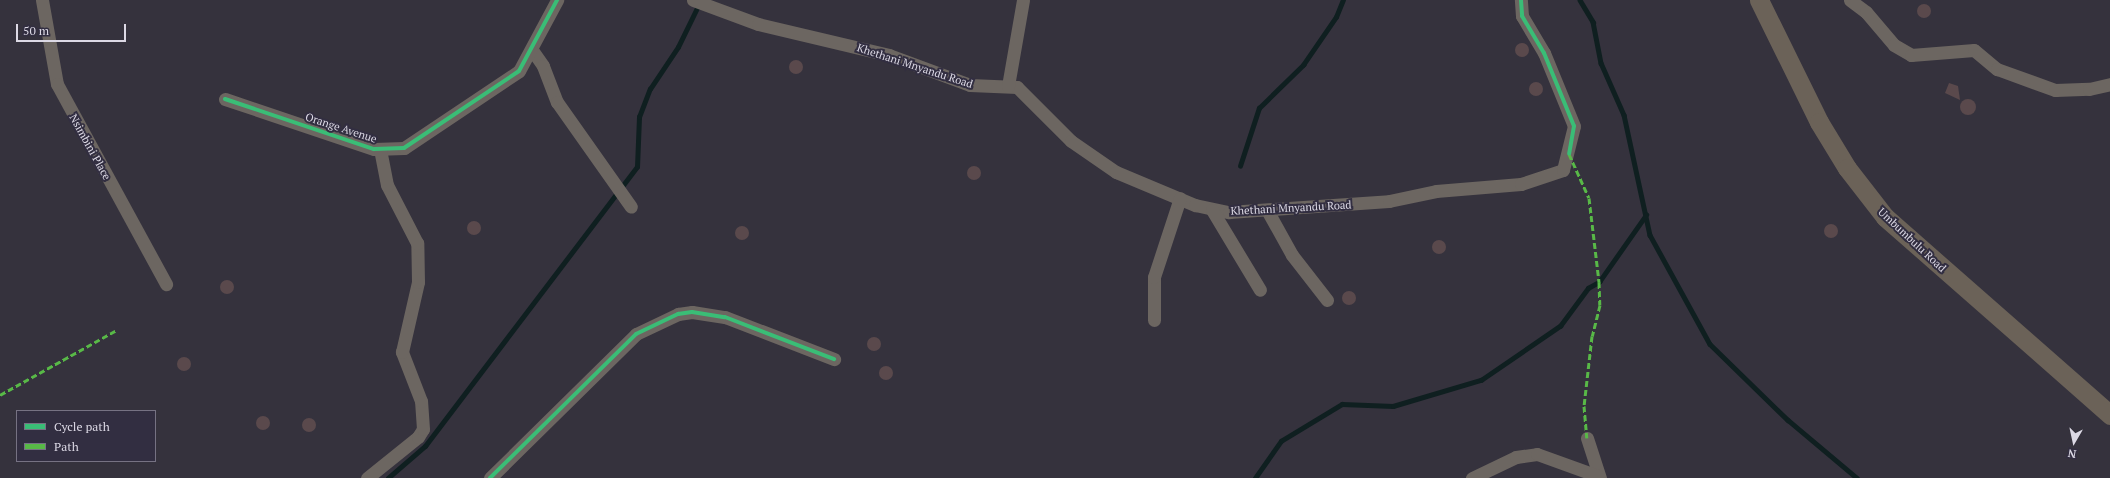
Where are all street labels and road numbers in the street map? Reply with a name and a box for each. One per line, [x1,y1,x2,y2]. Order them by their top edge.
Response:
street label: Khethani Mnyandu Road [855,41,975,91]
street label: Orange Avenue [304,110,378,146]
street label: Nsimbini Place [66,112,114,182]
street label: Khethani Mnyandu Road [1230,198,1352,218]
street label: Umbumbulu Road [1875,205,1949,275]

